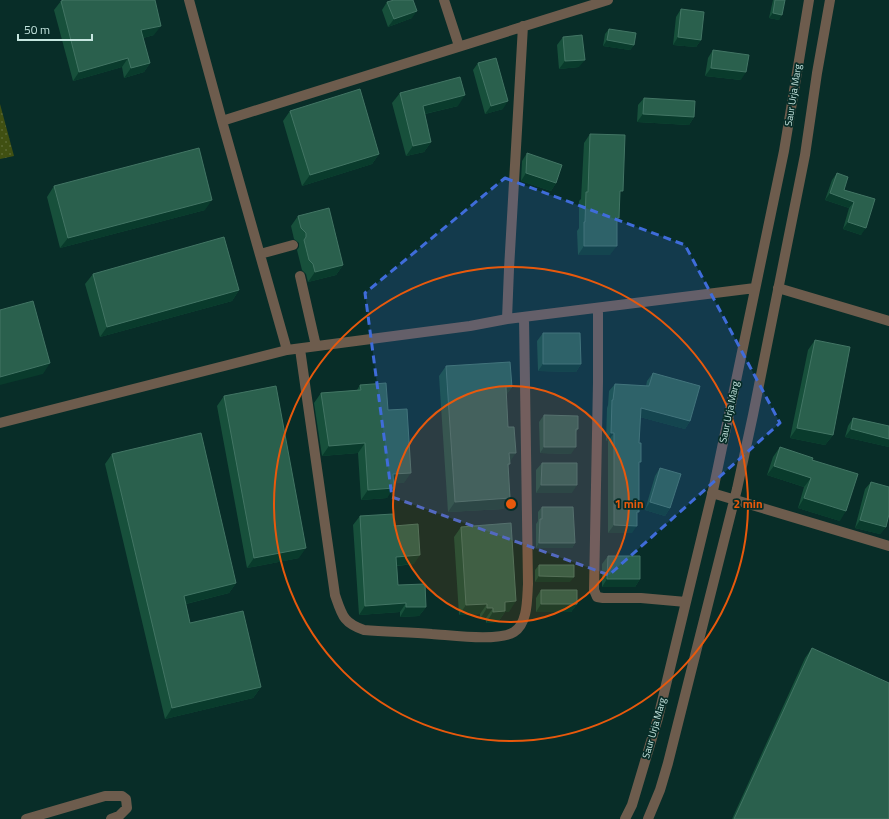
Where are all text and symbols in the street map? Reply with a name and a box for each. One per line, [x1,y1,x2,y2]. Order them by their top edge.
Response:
scale bar [18,16,92,42]
text: 50 m [24,20,50,39]
street label: Saur Urja Marg [781,63,805,127]
street label: Saur Urja Marg [715,380,743,444]
text: 1 min [614,494,644,513]
text: 2 min [733,494,763,513]
centre of rings [504,497,518,511]
street label: Saur Urja Marg [638,696,670,760]

